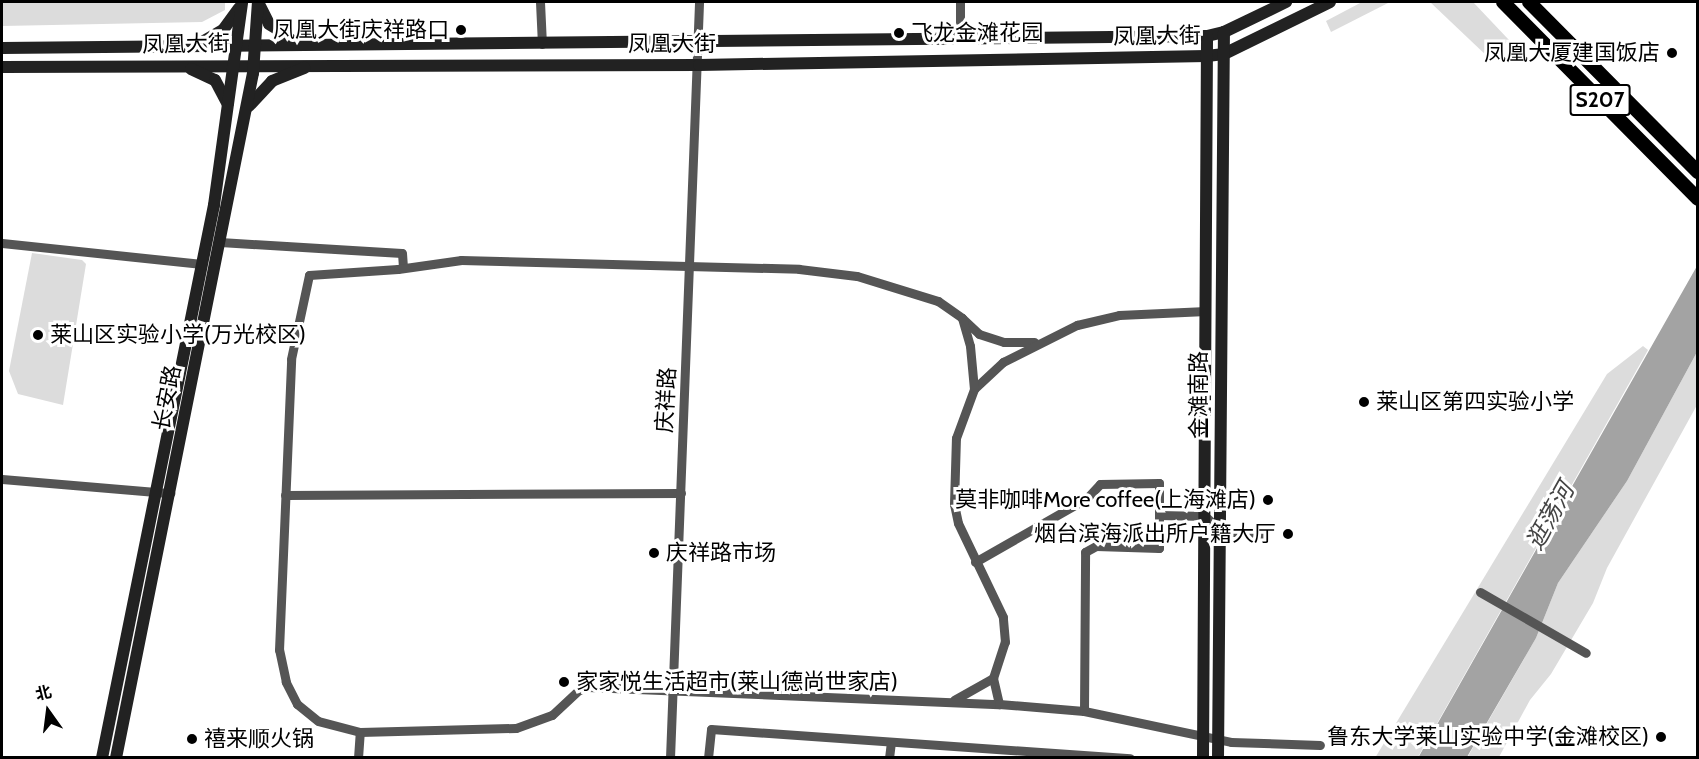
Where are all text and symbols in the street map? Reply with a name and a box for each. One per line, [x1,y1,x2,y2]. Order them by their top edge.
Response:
place label: 凤凰大街庆祥路口 [273,17,449,43]
place label: 飞龙金滩花园 [911,20,1043,46]
street label: 凤凰大街 [1113,22,1201,50]
marker: 凤凰大街庆祥路口 [454,23,468,37]
marker: 飞龙金滩花园 [892,26,906,40]
street label: 凤凰大街 [142,30,230,58]
street label: 凤凰大街 [628,31,716,57]
place label: 凤凰大厦建国饭店 [1484,40,1660,66]
marker: 凤凰大厦建国饭店 [1665,46,1679,60]
road number: S207 [1568,82,1632,118]
place label: 莱山区实验小学(万光校区) [50,322,306,348]
marker: 莱山区实验小学(万光校区) [31,328,45,342]
street label: 金滩南路 [1186,351,1212,439]
street label: 长安路 [148,363,186,433]
street label: 庆祥路 [651,366,681,434]
place label: 莱山区第四实验小学 [1376,389,1574,415]
marker: 莱山区第四实验小学 [1357,395,1371,409]
water label: 逛荡河 [1520,478,1580,554]
place label: 莫非咖啡More coffee(上海滩店) [955,487,1256,513]
marker: 莫非咖啡More coffee(上海滩店) [1261,493,1275,507]
place label: 烟台滨海派出所户籍大厅 [1034,521,1276,547]
marker: 烟台滨海派出所户籍大厅 [1281,527,1295,541]
place label: 庆祥路市场 [666,540,776,566]
marker: 庆祥路市场 [647,546,661,560]
place label: 家家悦生活超市(莱山德尚世家店) [576,669,898,695]
marker: 家家悦生活超市(莱山德尚世家店) [557,675,571,689]
north arrow [18,681,78,741]
text: 北 [33,682,54,704]
place label: 鲁东大学莱山实验中学(金滩校区) [1327,724,1649,750]
place label: 禧来顺火锅 [204,726,314,752]
marker: 鲁东大学莱山实验中学(金滩校区) [1654,730,1668,744]
marker: 禧来顺火锅 [185,732,199,746]

